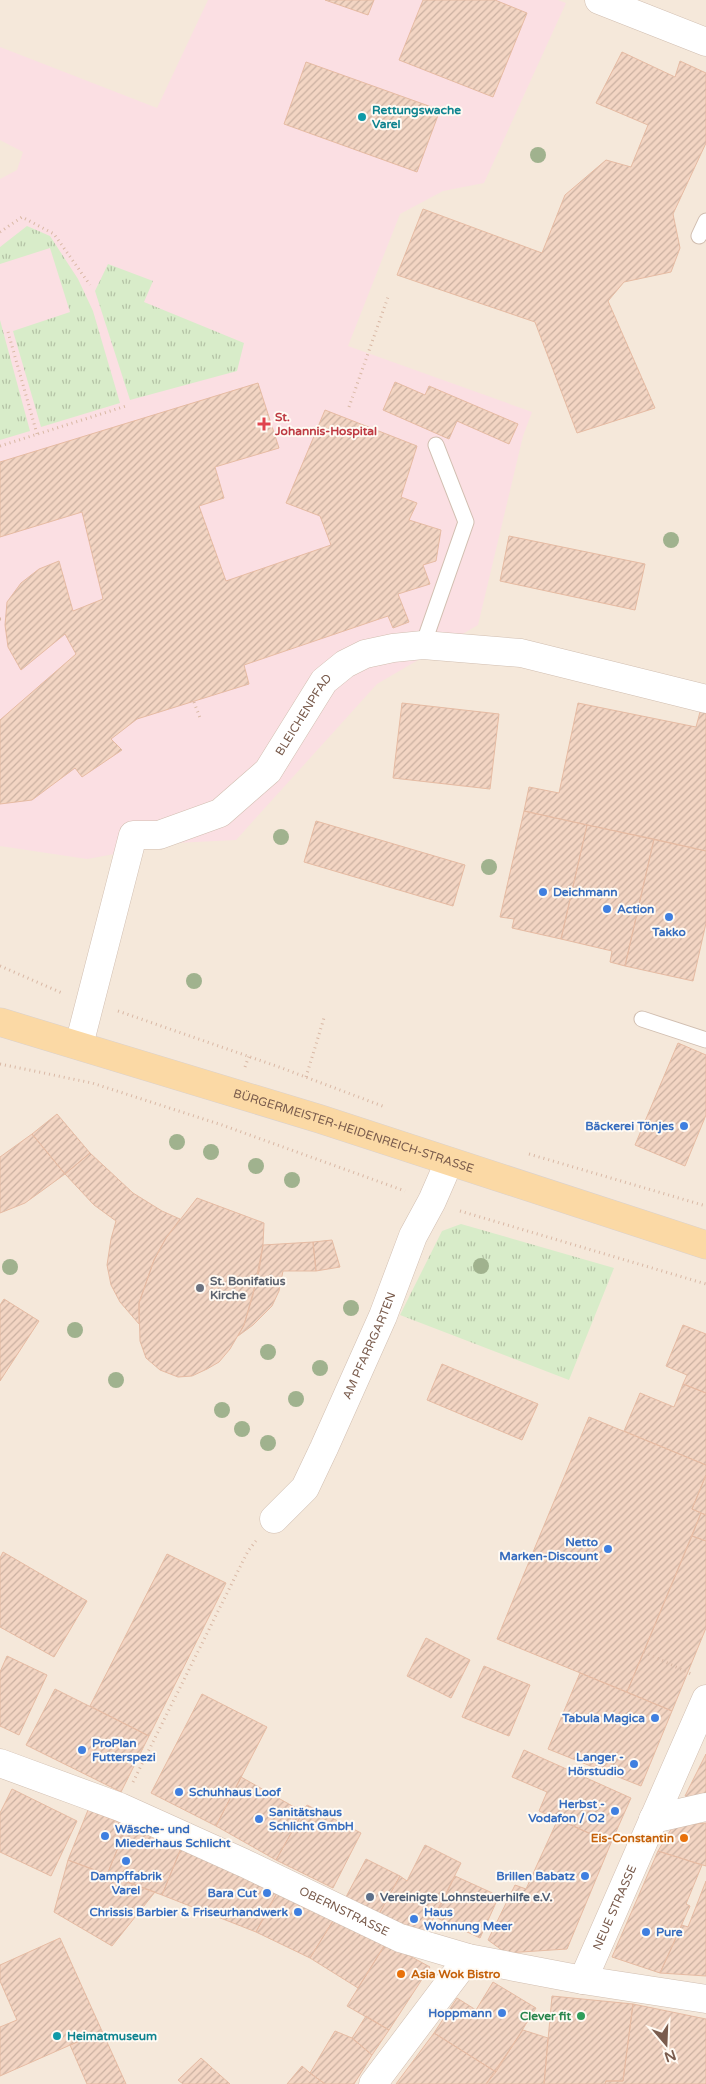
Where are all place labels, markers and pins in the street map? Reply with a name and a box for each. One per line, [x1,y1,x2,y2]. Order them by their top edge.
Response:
place label: Rettungswache Varel [372,103,461,131]
marker: Rettungswache Varel [356,111,368,123]
place label: St. Johannis-Hospital [274,410,377,439]
marker: St. Johannis-Hospital [257,417,271,431]
place label: Deichmann [553,885,618,899]
marker: Deichmann [537,886,549,898]
place label: Action [617,902,654,916]
marker: Action [601,903,613,915]
marker: Takko [663,911,675,923]
place label: Takko [651,925,686,939]
place label: Bäckerei Tönjes [585,1119,674,1134]
marker: Bäckerei Tönjes [678,1120,690,1132]
place label: St. Bonifatius Kirche [210,1274,286,1302]
marker: St. Bonifatius Kirche [194,1282,206,1294]
place label: Netto Marken-Discount [499,1535,598,1563]
marker: Netto Marken-Discount [602,1543,614,1555]
place label: Tabula Magica [561,1711,645,1726]
marker: Tabula Magica [649,1712,661,1724]
place label: ProPlan Futterspezi [92,1736,156,1765]
marker: ProPlan Futterspezi [76,1744,88,1756]
place label: Langer - Hörstudio [568,1750,624,1778]
marker: Langer - Hörstudio [628,1758,640,1770]
place label: Schuhhaus Loof [189,1785,281,1799]
marker: Schuhhaus Loof [173,1786,185,1798]
place label: Herbst - Vodafon / O2 [528,1797,605,1825]
place label: Sanitätshaus Schlicht GmbH [269,1805,354,1833]
marker: Herbst - Vodafon / O2 [609,1805,621,1817]
marker: Sanitätshaus Schlicht GmbH [253,1813,265,1825]
place label: Wäsche- und Miederhaus Schlicht [115,1822,231,1850]
marker: Wäsche- und Miederhaus Schlicht [99,1830,111,1842]
place label: Eis-Constantin [591,1831,674,1845]
marker: Eis-Constantin [678,1832,690,1844]
marker: Dampffabrik Varel [120,1855,132,1867]
place label: Dampffabrik Varel [90,1869,162,1897]
place label: Brillen Babatz [496,1869,575,1883]
marker: Brillen Babatz [579,1870,591,1882]
place label: Bara Cut [207,1886,257,1900]
marker: Bara Cut [261,1887,273,1899]
place label: Vereinigte Lohnsteuerhilfe e.V. [380,1890,553,1905]
marker: Vereinigte Lohnsteuerhilfe e.V. [364,1891,376,1903]
place label: Chrissis Barbier & Friseurhandwerk [89,1905,288,1919]
place label: Haus Wohnung Meer [424,1905,513,1934]
marker: Chrissis Barbier & Friseurhandwerk [292,1906,304,1918]
marker: Haus Wohnung Meer [408,1913,420,1925]
place label: Pure [656,1925,683,1939]
marker: Pure [640,1926,652,1938]
place label: Asia Wok Bistro [411,1967,500,1981]
marker: Asia Wok Bistro [395,1968,407,1980]
place label: Hoppmann [428,2006,492,2021]
marker: Hoppmann [496,2007,508,2019]
place label: Clever fit [520,2009,571,2023]
marker: Clever fit [575,2010,587,2022]
place label: Heimatmuseum [67,2029,157,2043]
marker: Heimatmuseum [51,2030,63,2042]

